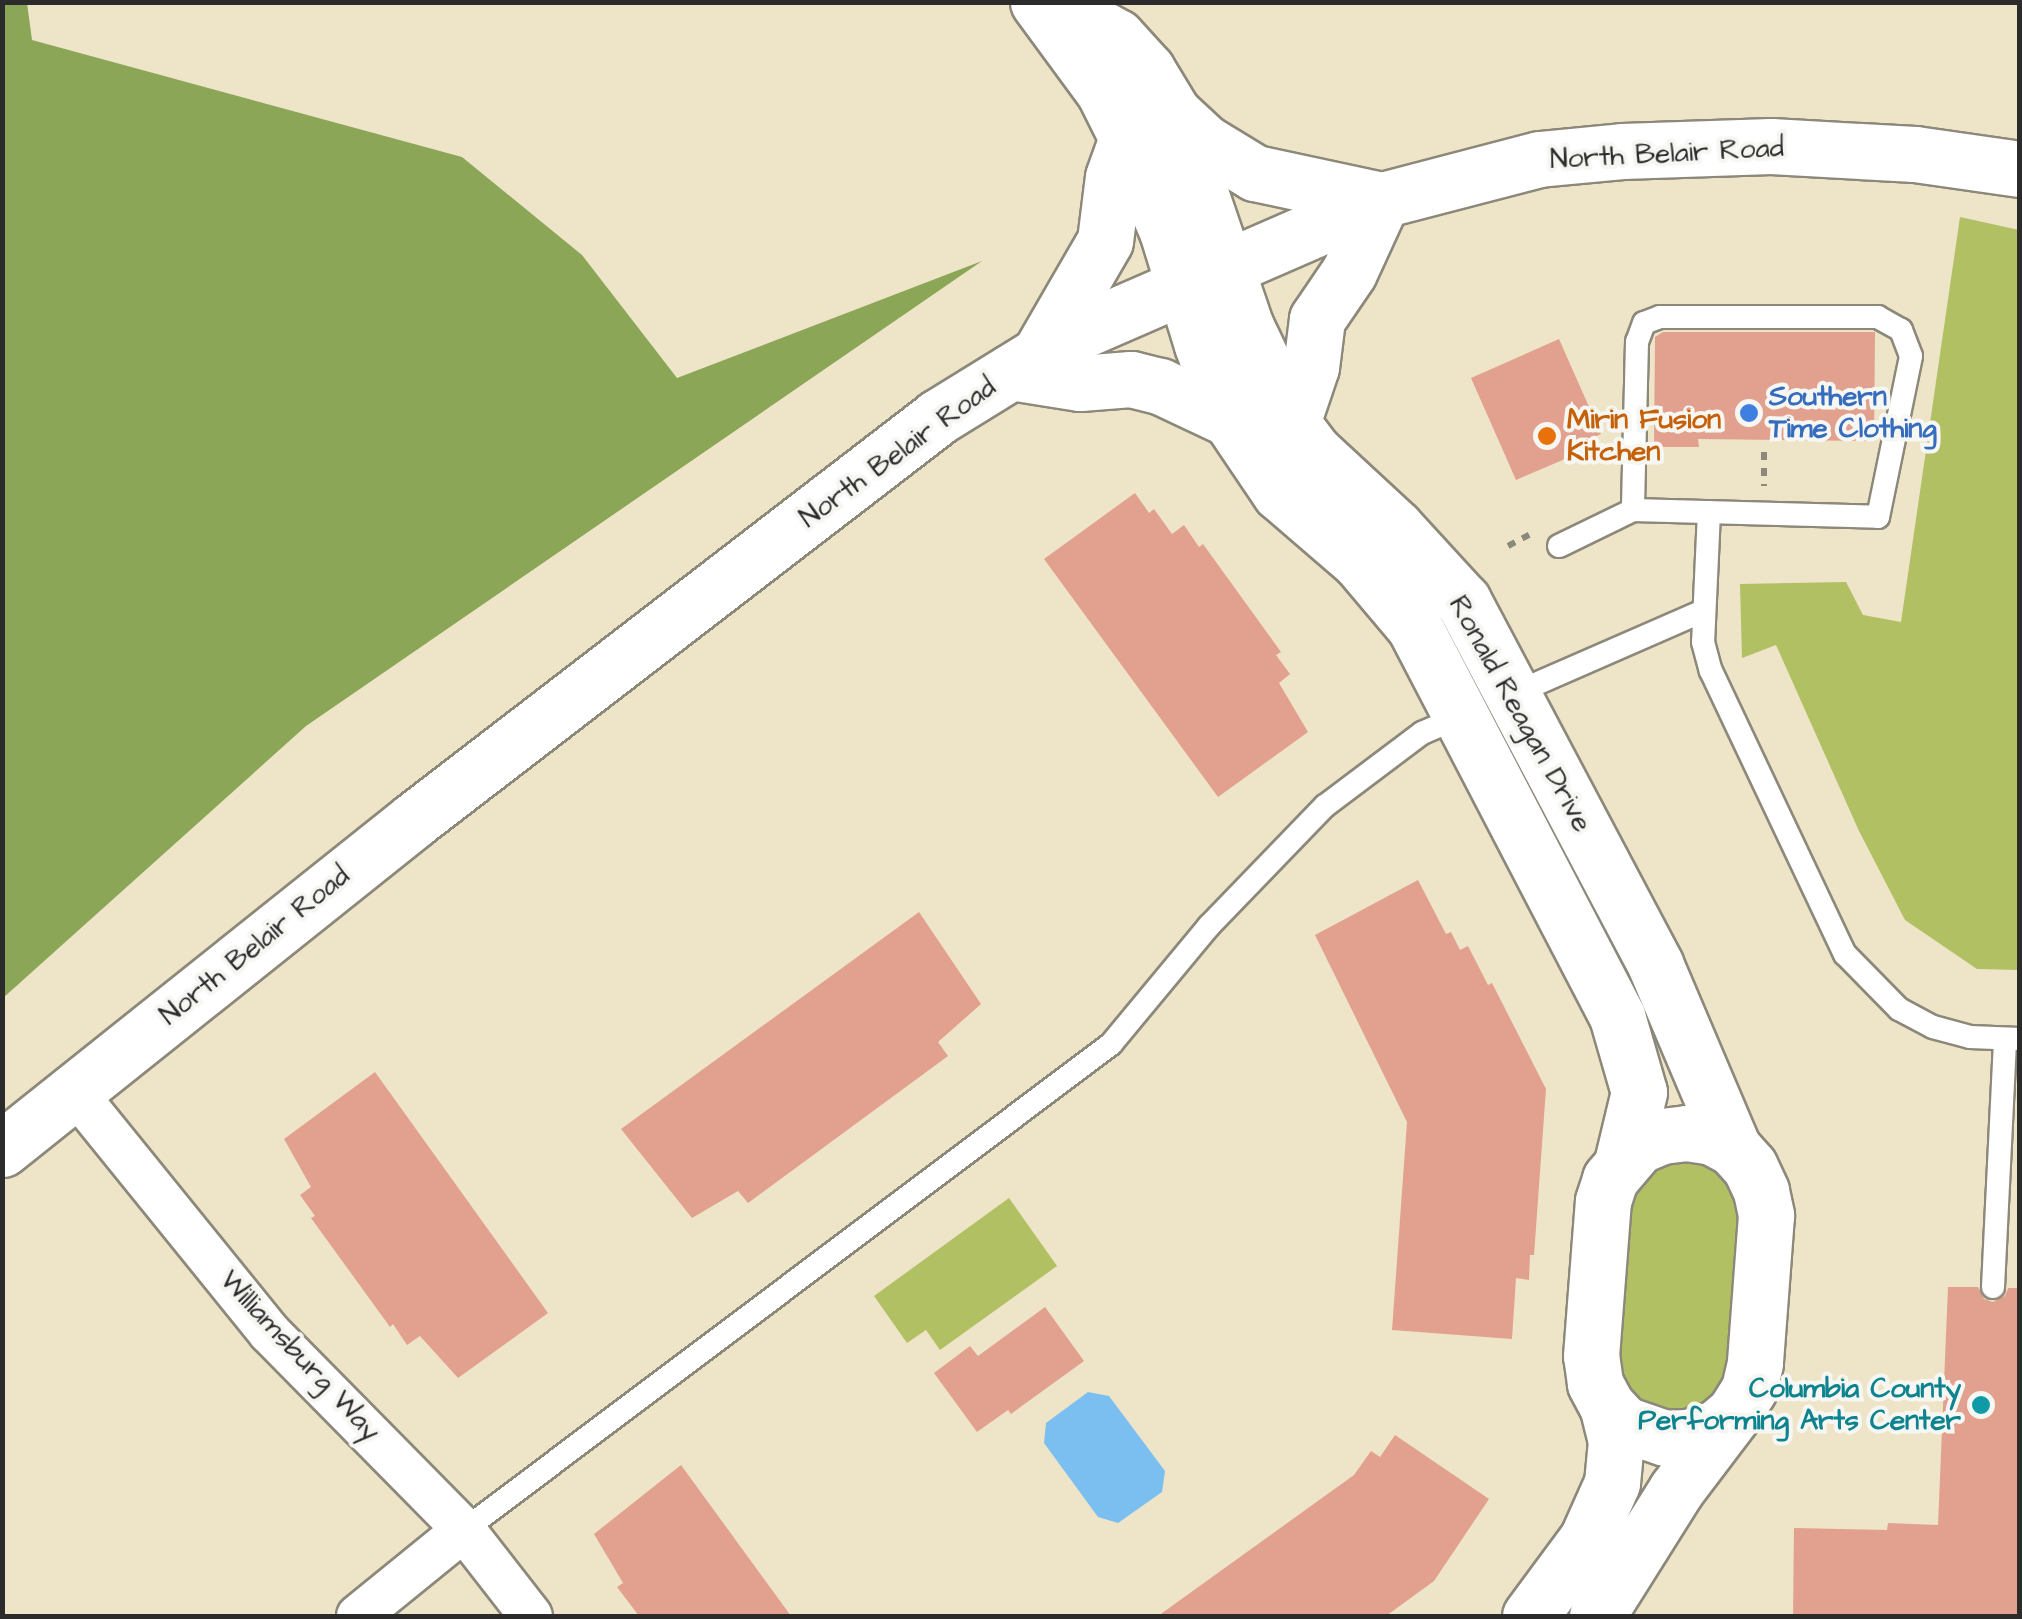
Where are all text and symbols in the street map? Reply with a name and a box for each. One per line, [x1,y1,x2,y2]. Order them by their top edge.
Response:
street label: North Belair Road [1549,131,1785,177]
street label: North Belair Road [793,371,1003,535]
place label: Southern Time Clothing [1769,380,1937,446]
marker: Southern Time Clothing [1738,402,1760,424]
place label: Mirin Fusion Kitchen [1567,403,1721,469]
marker: Mirin Fusion Kitchen [1536,425,1558,447]
street label: Ronald Reagan Drive [1441,590,1599,838]
street label: North Belair Road [153,859,357,1033]
street label: Williamsburg Way [212,1264,388,1448]
place label: Columbia County Performing Arts Center [1638,1372,1961,1438]
marker: Columbia County Performing Arts Center [1970,1394,1992,1416]

